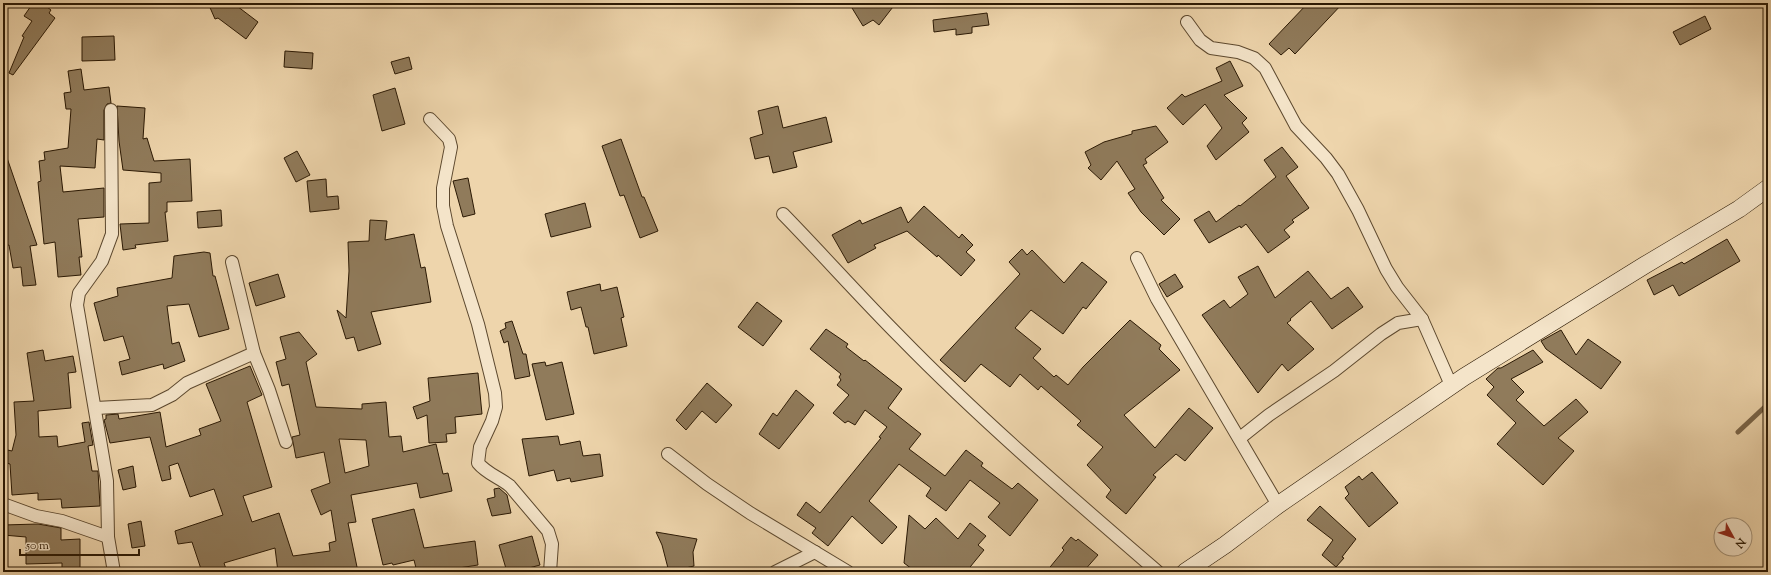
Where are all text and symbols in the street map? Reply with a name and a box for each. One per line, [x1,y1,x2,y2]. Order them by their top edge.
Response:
north arrow [1713,517,1753,557]
scale bar [20,531,139,557]
text: N [1731,534,1749,551]
text: 50 m [25,537,49,555]

